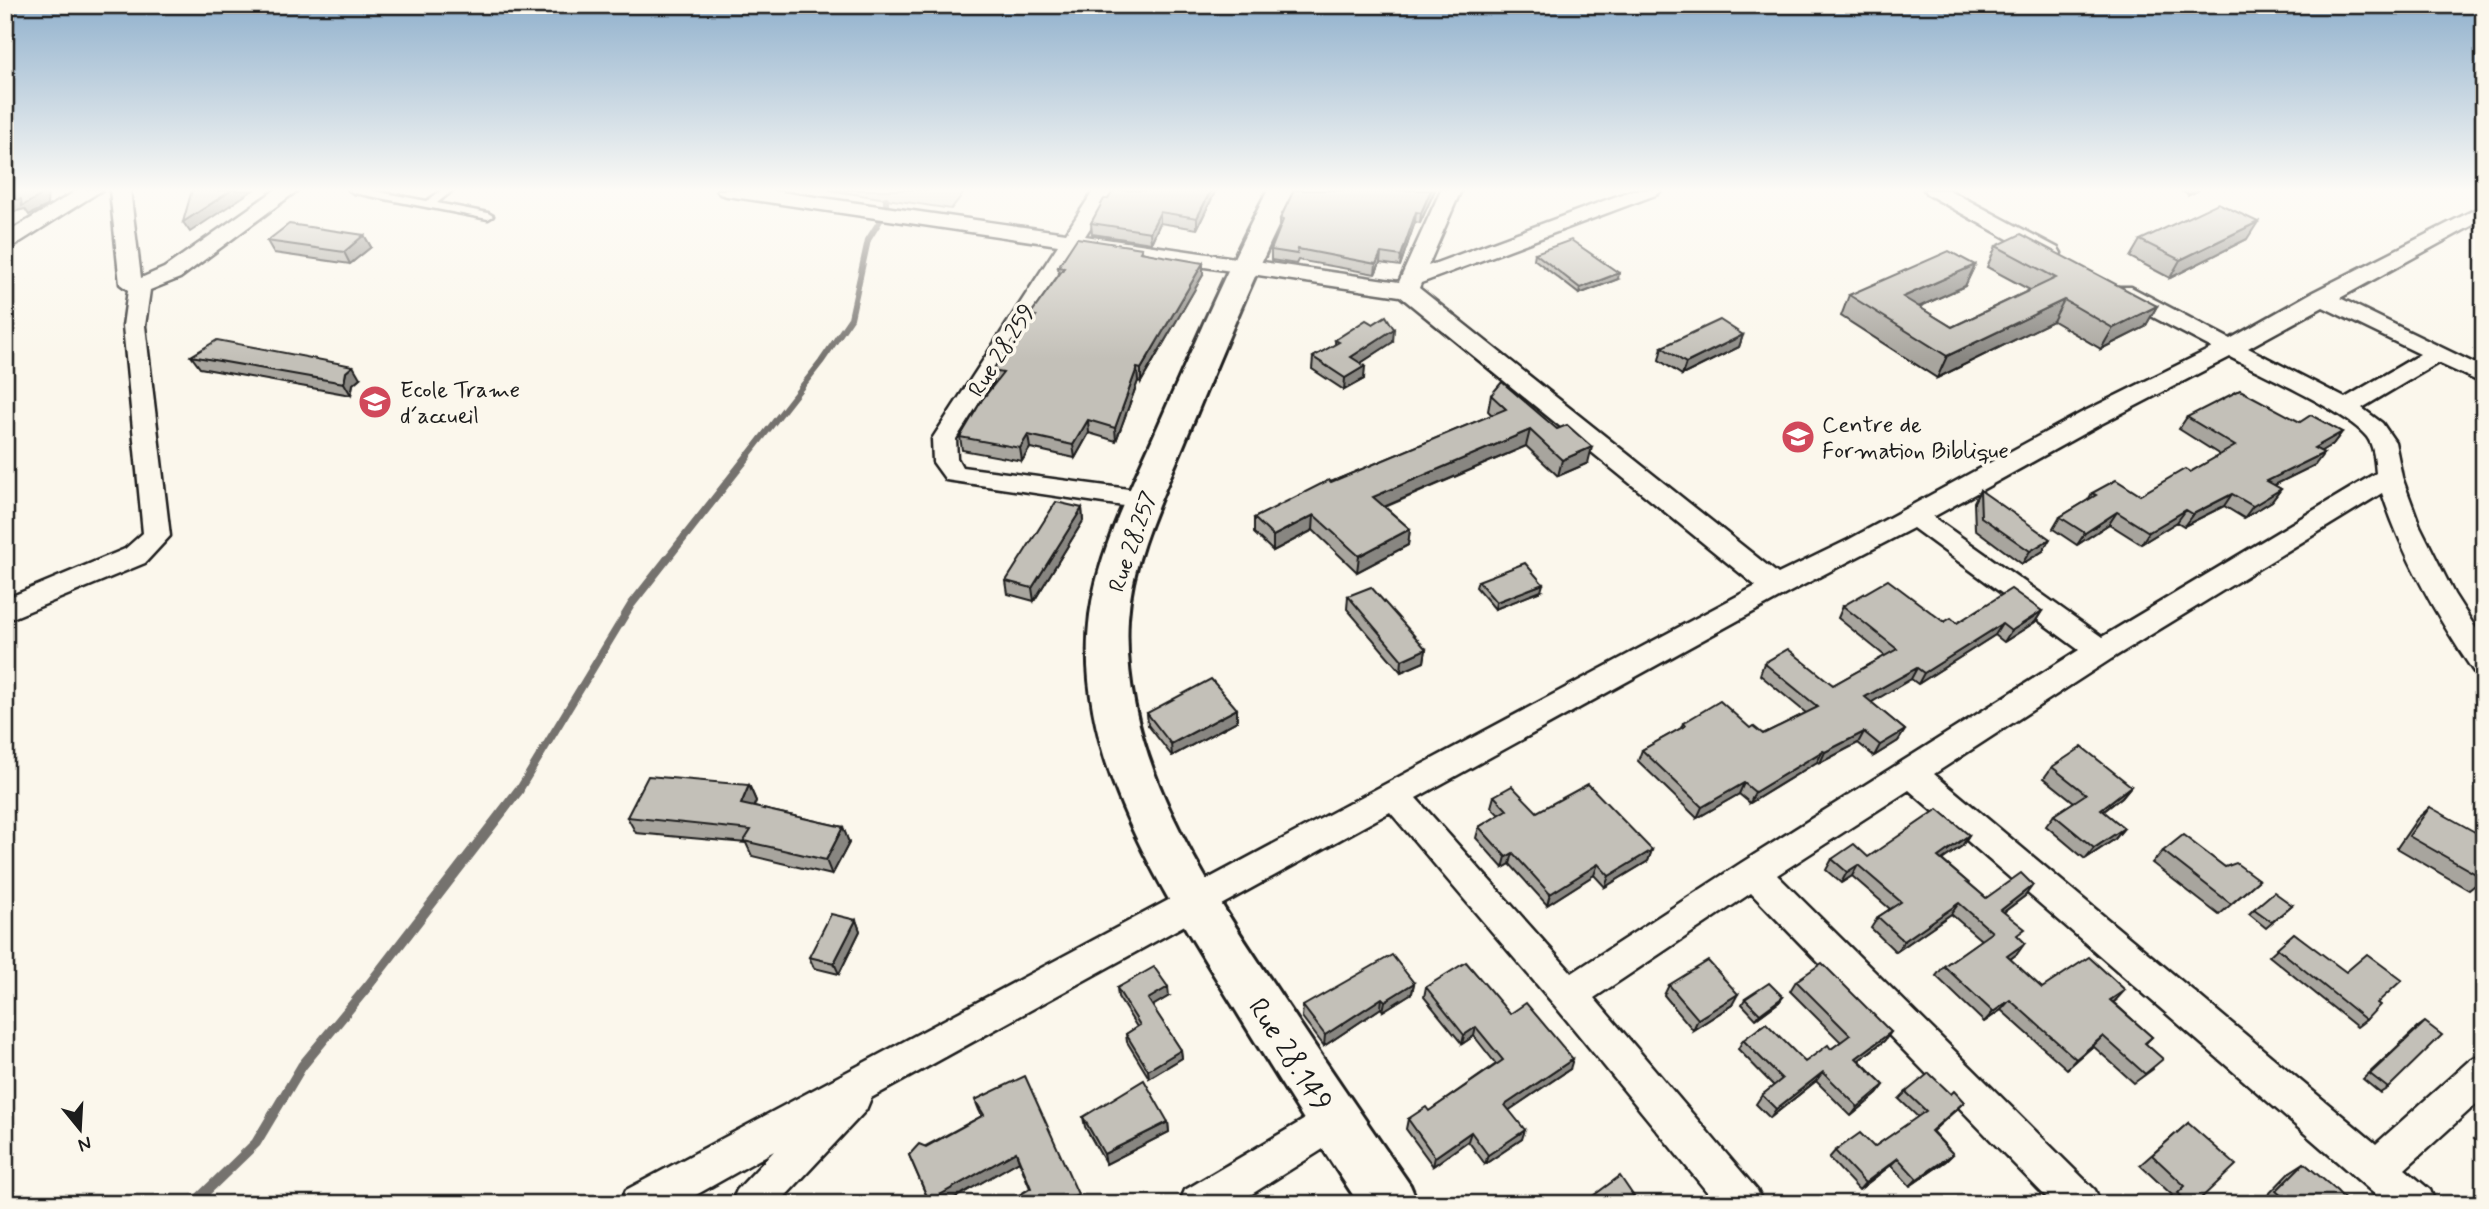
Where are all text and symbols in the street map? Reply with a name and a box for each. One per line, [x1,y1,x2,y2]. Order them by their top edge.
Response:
street label: Rue 28.259 [962,299,1043,403]
place label: Ecole Trame d´accueil [400,376,520,432]
school or university icon: Ecole Trame d´accueil [356,383,394,421]
place label: Centre de Formation Biblique [1822,411,2009,467]
school or university icon: Centre de Formation Biblique [1779,418,1817,456]
street label: Rue 28.257 [1103,487,1165,596]
street label: Rue 28.149 [1238,991,1339,1119]
north arrow [46,1094,116,1164]
text: N [75,1130,95,1158]

